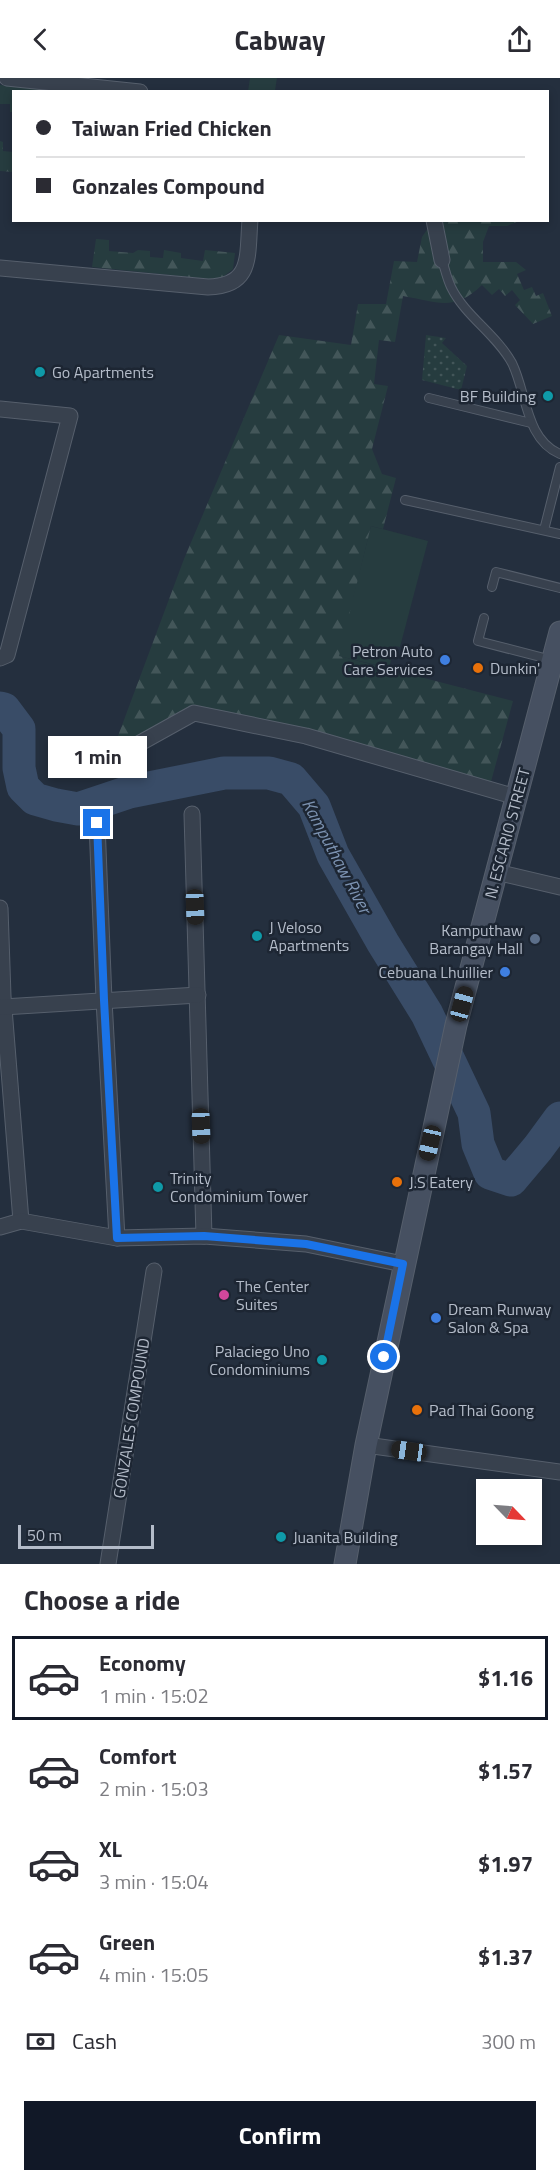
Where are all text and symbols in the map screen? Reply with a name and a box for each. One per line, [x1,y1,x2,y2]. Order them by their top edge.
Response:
text: Cabway [234,19,326,60]
icon: back [24,23,57,56]
icon: share [503,23,536,56]
text: Taiwan Fried Chicken [72,111,272,145]
text: Gonzales Compound [72,169,265,203]
place label: Go Apartments [52,360,154,384]
marker: Go Apartments [33,365,47,379]
place label: BF Building [460,384,536,408]
marker: BF Building [541,389,555,403]
place label: Petron Auto Care Services [343,639,433,681]
marker: Petron Auto Care Services [438,653,452,667]
place label: Dunkin' [490,656,540,680]
marker: Dunkin' [471,661,485,675]
callout: 1 min [48,736,146,778]
text: 1 min [73,741,122,772]
street label: N. ESCARIO STREET [478,764,536,901]
water label: Kamputhaw River [295,794,380,920]
route end [83,809,110,836]
car [185,889,205,925]
place label: J Veloso Apartments [269,915,349,957]
place label: Kamputhaw Barangay Hall [429,918,523,960]
marker: J Veloso Apartments [250,929,264,943]
marker: Kamputhaw Barangay Hall [528,932,542,946]
place label: Cebuana Lhuillier [379,960,493,984]
marker: Cebuana Lhuillier [498,965,512,979]
car [449,984,475,1024]
car [191,1108,211,1144]
car [417,1123,443,1163]
place label: Trinity Condominium Tower [170,1166,308,1208]
place label: J.S Eatery [409,1170,473,1194]
marker: J.S Eatery [390,1175,404,1189]
marker: Trinity Condominium Tower [151,1180,165,1194]
place label: The Center Suites [236,1274,309,1316]
marker: The Center Suites [217,1288,231,1302]
place label: Dream Runway Salon & Spa [448,1297,552,1339]
marker: Dream Runway Salon & Spa [429,1311,443,1325]
street label: GONZALES COMPOUND [106,1336,156,1500]
place label: Palaciego Uno Condominiums [209,1339,310,1381]
route start [370,1343,397,1370]
marker: Palaciego Uno Condominiums [315,1353,329,1367]
place label: Pad Thai Goong [429,1398,534,1422]
marker: Pad Thai Goong [410,1403,424,1417]
car [390,1440,428,1462]
north arrow [476,1479,542,1545]
map controls [476,1479,542,1545]
scale bar [18,1522,154,1550]
text: 50 m [27,1523,62,1547]
place label: Juanita Building [293,1525,398,1549]
marker: Juanita Building [274,1530,288,1544]
text: Choose a ride [24,1579,180,1620]
text: Economy [99,1646,186,1680]
icon: car [27,1651,81,1705]
text: $1.16 [478,1661,533,1695]
text: 1 min · 15:02 [99,1680,209,1711]
text: Comfort [99,1739,177,1773]
icon: car [27,1744,81,1798]
text: $1.57 [478,1754,533,1788]
text: 2 min · 15:03 [99,1773,209,1804]
text: XL [99,1832,122,1866]
icon: car [27,1837,81,1891]
text: $1.97 [478,1847,533,1881]
text: 3 min · 15:04 [99,1866,209,1897]
text: Green [99,1925,155,1959]
icon: car [27,1930,81,1984]
text: $1.37 [478,1940,533,1974]
text: 4 min · 15:05 [99,1959,209,1990]
text: Cash [72,2024,117,2058]
icon: cash [24,2025,57,2058]
text: 300 m [481,2026,536,2057]
button: Confirm [24,2101,536,2170]

